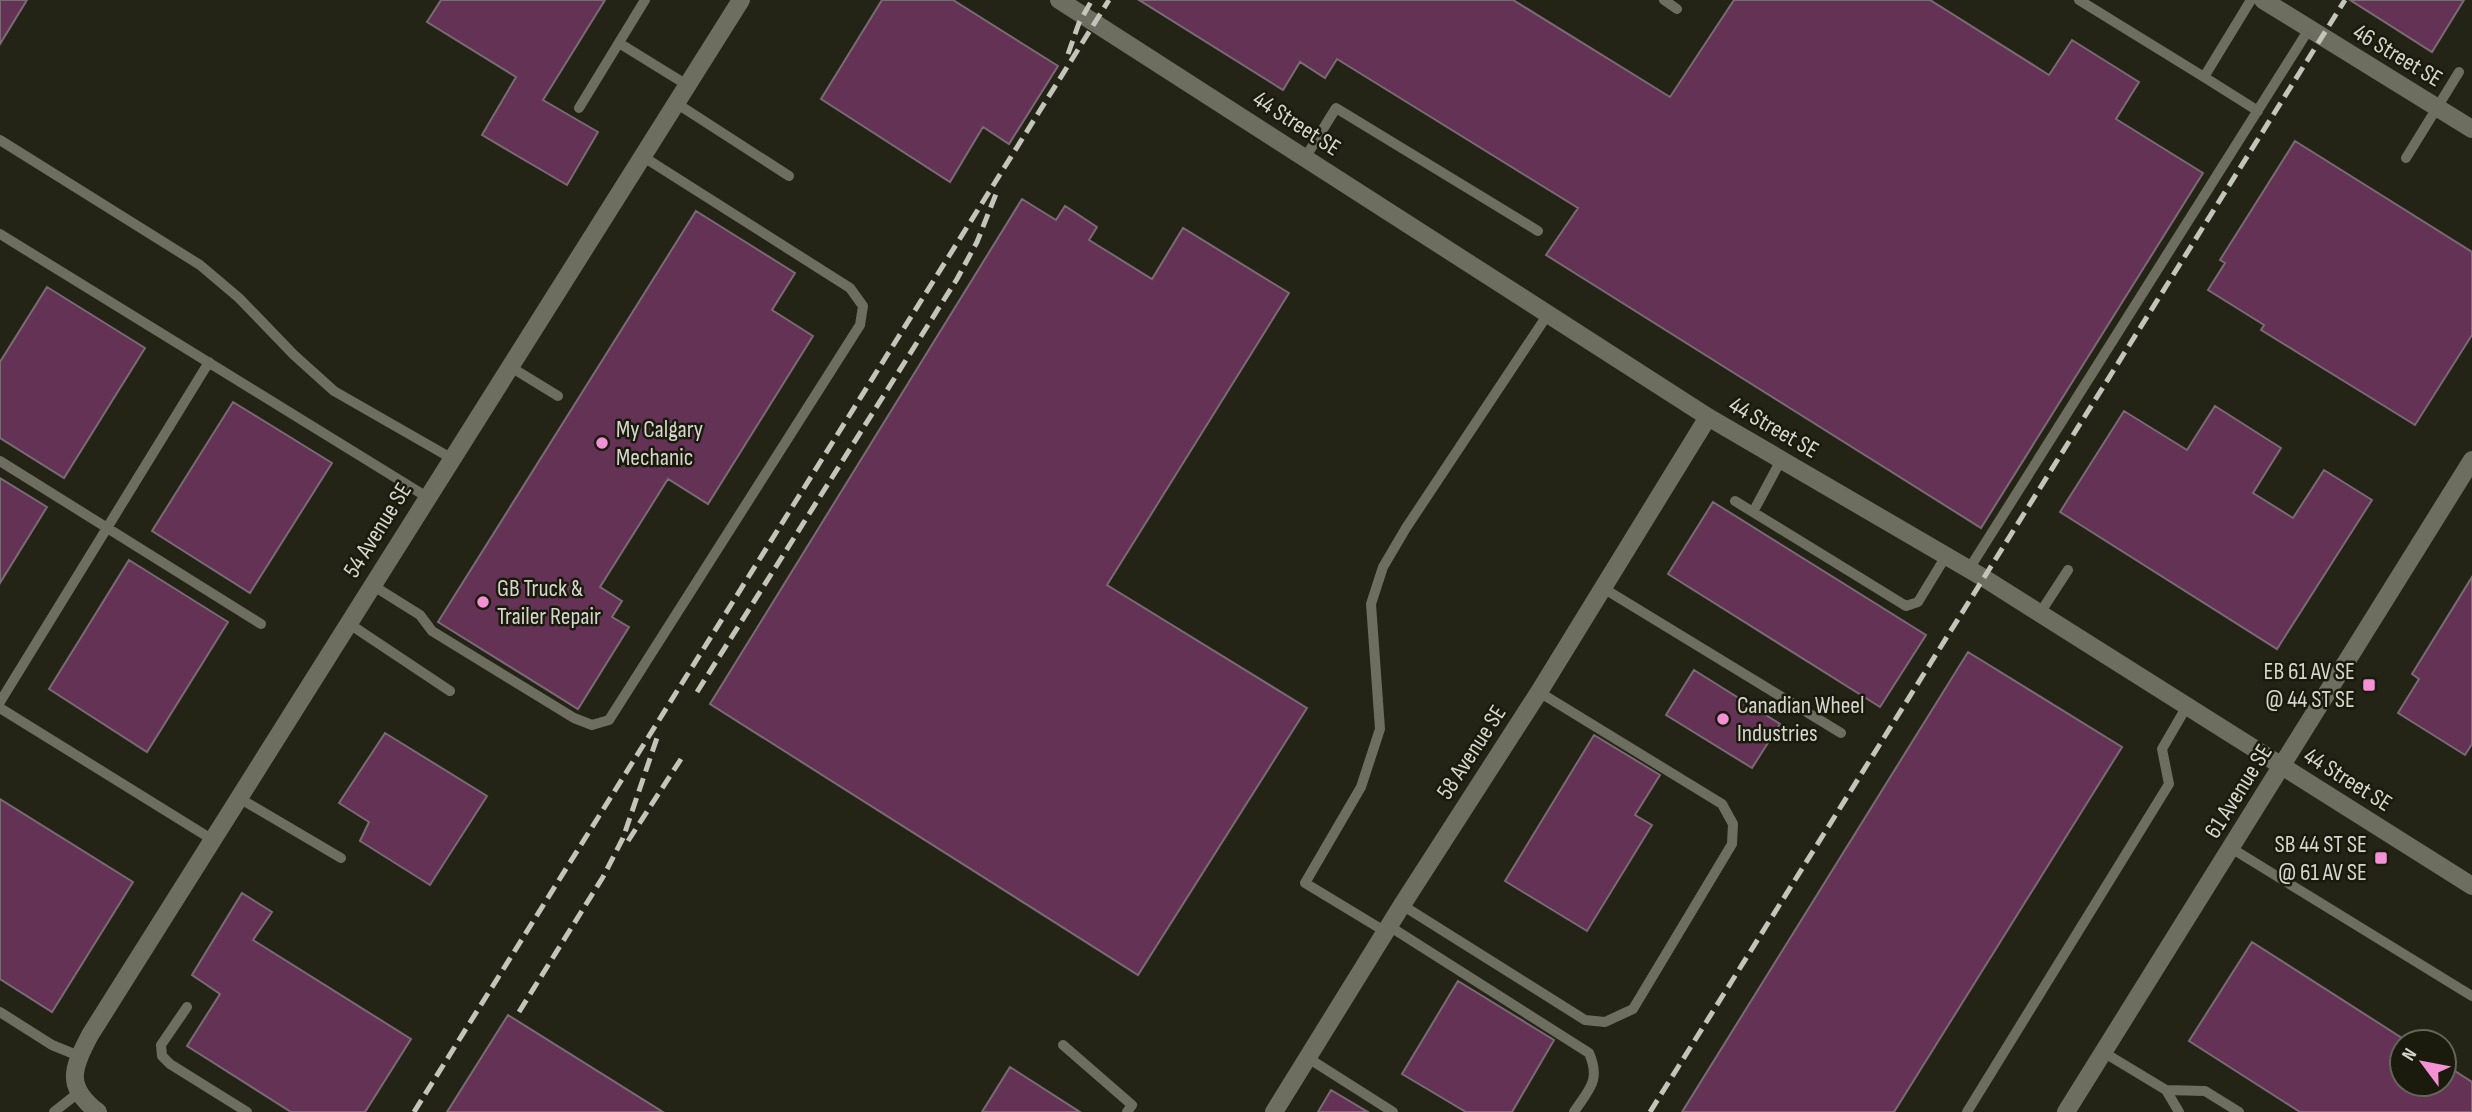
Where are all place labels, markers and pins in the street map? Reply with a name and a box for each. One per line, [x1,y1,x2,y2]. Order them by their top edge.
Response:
place label: My Calgary Mechanic [616,415,703,472]
marker: My Calgary Mechanic [594,435,610,451]
place label: GB Truck & Trailer Repair [497,574,601,631]
marker: GB Truck & Trailer Repair [475,594,491,610]
place label: EB 61 AV SE @ 44 ST SE [2264,657,2355,714]
marker: EB 61 AV SE @ 44 ST SE [2361,677,2377,693]
place label: Canadian Wheel Industries [1737,691,1864,748]
marker: Canadian Wheel Industries [1715,711,1731,727]
place label: SB 44 ST SE @ 61 AV SE [2274,830,2367,887]
marker: SB 44 ST SE @ 61 AV SE [2373,850,2389,866]

